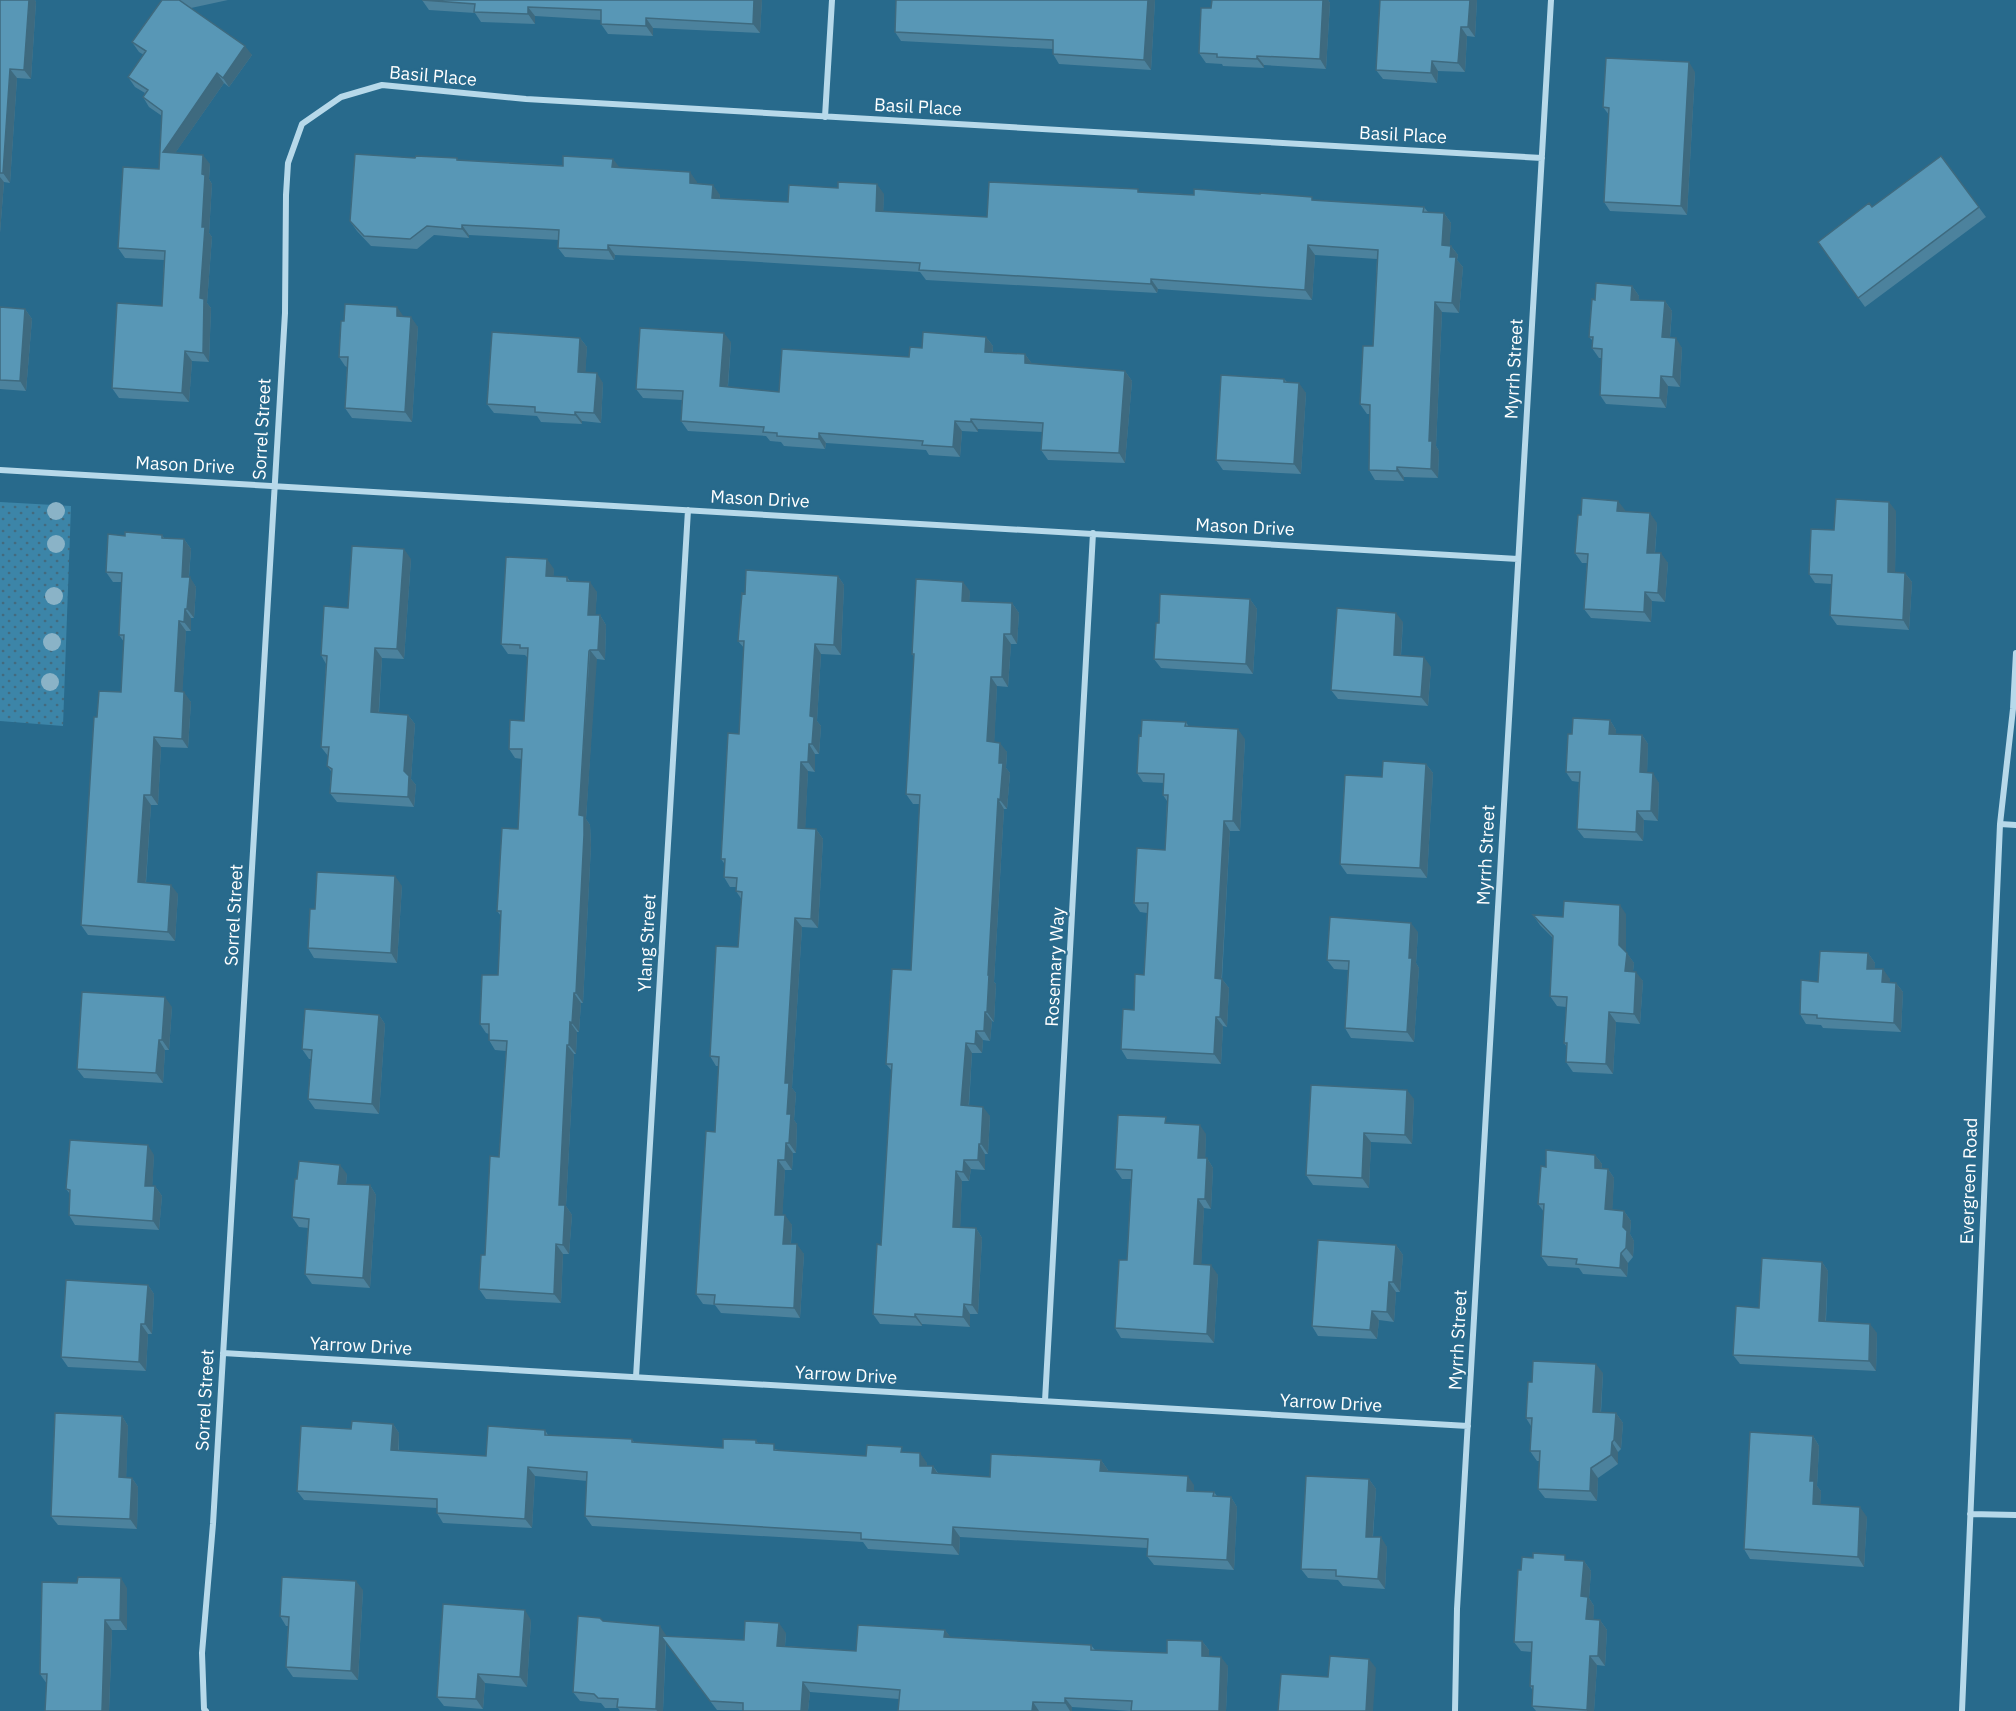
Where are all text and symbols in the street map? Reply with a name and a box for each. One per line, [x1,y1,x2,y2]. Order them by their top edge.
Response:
street label: Basil Place [388,60,478,91]
street label: Basil Place [873,93,963,120]
street label: Basil Place [1358,121,1448,148]
street label: Myrrh Street [1499,318,1528,420]
street label: Sorrel Street [247,377,276,481]
street label: Mason Drive [135,450,235,479]
street label: Mason Drive [710,484,810,513]
street label: Mason Drive [1195,512,1295,541]
street label: Myrrh Street [1471,804,1500,906]
street label: Sorrel Street [219,863,248,967]
street label: Ylang Street [632,893,661,993]
street label: Rosemary Way [1040,907,1069,1027]
street label: Evergreen Road [1955,1117,1982,1245]
street label: Myrrh Street [1443,1289,1472,1391]
street label: Yarrow Drive [309,1331,413,1360]
street label: Sorrel Street [190,1348,219,1452]
street label: Yarrow Drive [794,1360,898,1389]
street label: Yarrow Drive [1279,1388,1383,1417]

